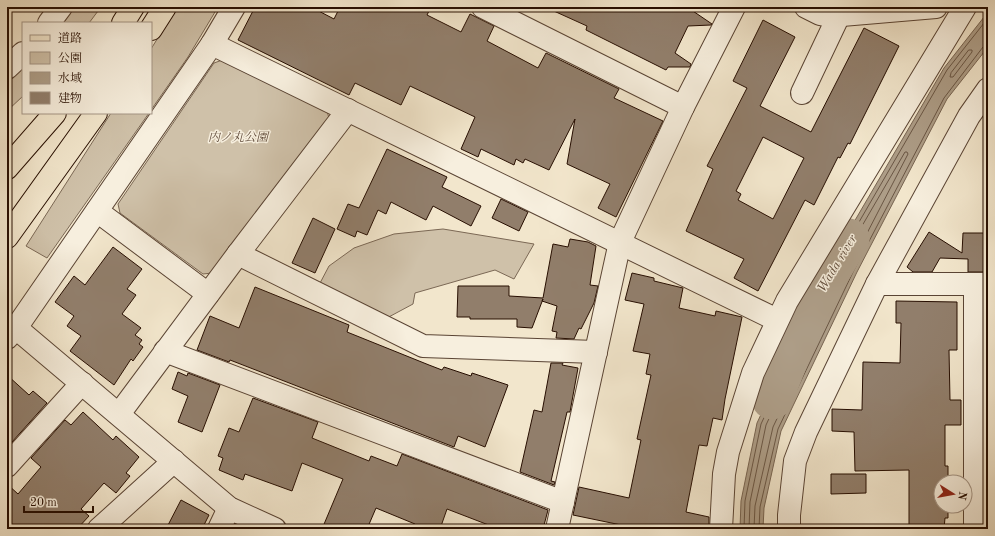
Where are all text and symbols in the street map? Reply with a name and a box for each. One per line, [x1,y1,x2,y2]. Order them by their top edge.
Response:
legend [22,22,152,114]
text: 道路 [58,31,82,45]
text: 公園 [58,52,82,65]
text: 水域 [58,71,82,85]
text: 建物 [58,91,82,105]
park label: 内ノ丸公園 [208,130,270,144]
water label: Wada river [815,232,860,295]
north arrow [933,474,973,514]
scale bar [24,488,93,514]
text: N [955,490,968,501]
text: 20 m [30,497,57,509]

